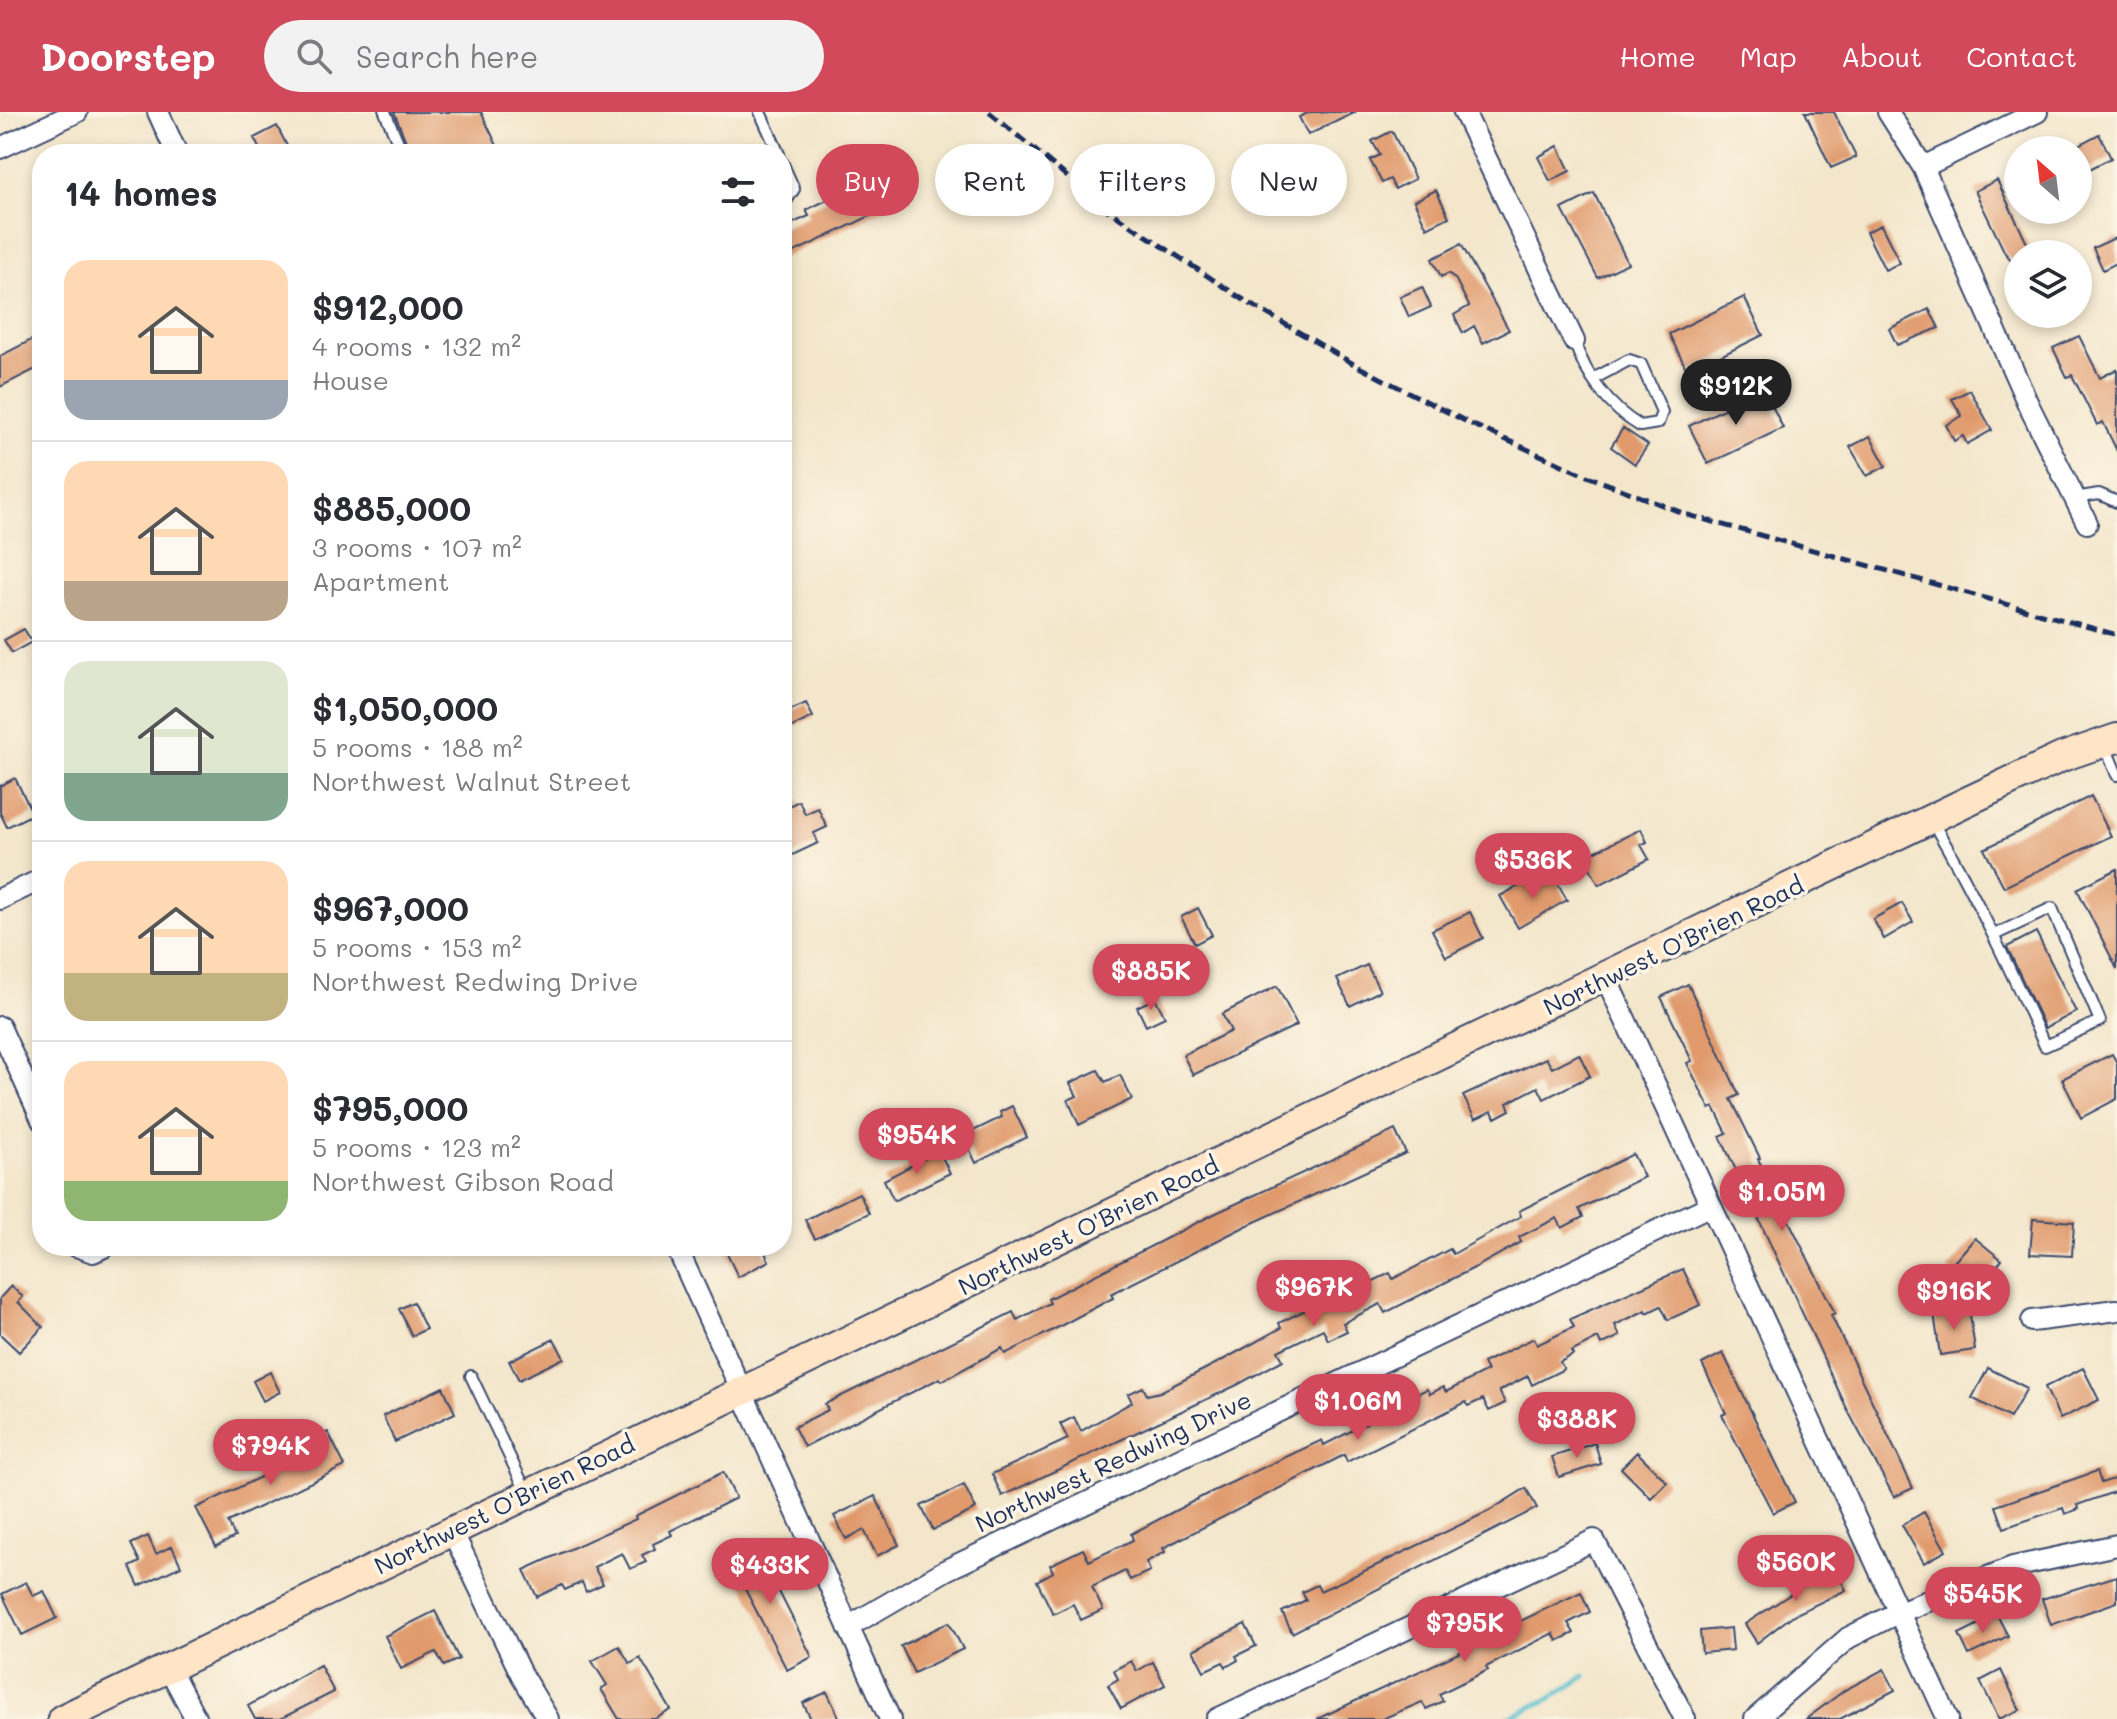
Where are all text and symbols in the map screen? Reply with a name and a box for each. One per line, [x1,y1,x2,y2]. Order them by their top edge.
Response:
search box [264,20,824,92]
text: Doorstep [40,31,216,81]
icon: search [292,34,336,78]
text: Search here [356,36,538,76]
text: Home [1620,38,1696,74]
text: Map [1740,38,1797,74]
text: About [1841,38,1922,74]
text: Contact [1966,38,2077,74]
north arrow [2004,136,2092,224]
map controls [2004,136,2092,328]
chip: Buy [816,144,919,216]
chip: Rent [935,144,1054,216]
chip: Filters [1070,144,1215,216]
chip: New [1231,144,1347,216]
text: 14 homes [64,170,218,215]
icon: filters [716,170,760,214]
button: layers [2004,240,2092,328]
text: $912,000 [312,284,464,329]
icon: home [128,292,224,388]
text: 4 rooms · 132 m² [312,329,521,363]
pin: $912K [1680,359,1792,427]
text: House [312,363,389,397]
text: $912K [1699,368,1773,402]
text: $885,000 [312,485,471,530]
icon: home [128,493,224,589]
text: 3 rooms · 107 m² [312,530,522,564]
text: Apartment [312,564,449,598]
text: $1,050,000 [312,685,498,730]
icon: home [128,693,224,789]
text: 5 rooms · 188 m² [312,730,523,764]
text: Northwest Walnut Street [312,764,631,798]
pin: $536K [1477,833,1589,901]
text: $536K [1493,842,1573,876]
street label: Northwest O'Brien Road [1538,868,1808,1022]
text: $967,000 [312,885,469,930]
icon: home [128,893,224,989]
text: 5 rooms · 153 m² [312,930,522,964]
pin: $885K [1095,944,1207,1012]
text: $885K [1111,953,1191,987]
text: Northwest Redwing Drive [312,964,638,998]
text: $795,000 [312,1085,468,1130]
icon: home [128,1093,224,1189]
pin: $954K [861,1108,973,1176]
text: $954K [877,1117,957,1151]
text: 5 rooms · 123 m² [312,1130,521,1164]
street label: Northwest O'Brien Road [953,1148,1223,1302]
text: Northwest Gibson Road [312,1164,614,1198]
pin: $1.05M [1717,1165,1847,1233]
text: $1.05M [1738,1174,1826,1208]
pin: $967K [1258,1260,1370,1328]
pin: $916K [1898,1264,2010,1332]
text: $967K [1274,1269,1354,1303]
text: $916K [1916,1273,1992,1307]
pin: $1.06M [1293,1374,1423,1442]
street label: Northwest Redwing Drive [970,1383,1256,1539]
text: $1.06M [1313,1383,1403,1417]
pin: $388K [1521,1392,1633,1460]
text: $388K [1536,1401,1618,1435]
pin: $794K [215,1419,327,1487]
street label: Northwest O'Brien Road [369,1427,639,1581]
text: $794K [231,1428,311,1462]
pin: $560K [1740,1535,1852,1603]
pin: $433K [714,1538,826,1606]
text: $560K [1756,1544,1836,1578]
text: $433K [730,1547,810,1581]
pin: $545K [1927,1567,2039,1635]
text: $545K [1943,1576,2023,1610]
pin: $795K [1409,1596,1521,1664]
text: $795K [1426,1605,1504,1639]

